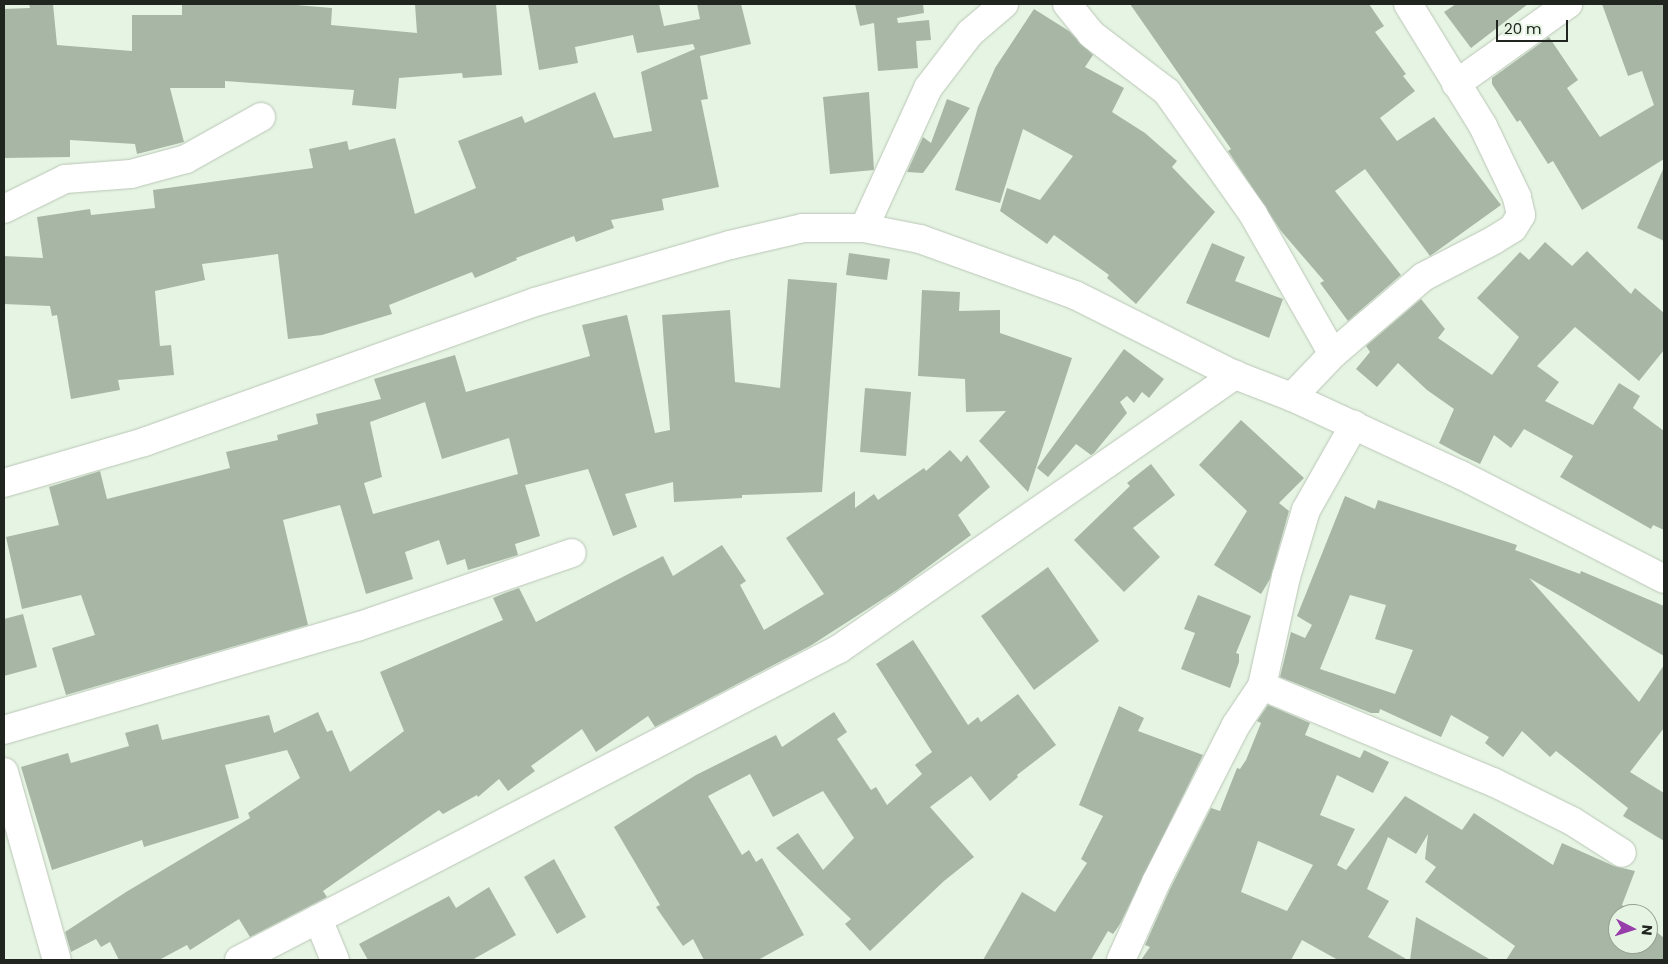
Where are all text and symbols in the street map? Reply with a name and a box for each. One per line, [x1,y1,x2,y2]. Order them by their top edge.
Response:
scale bar [1498,10,1570,42]
text: 20 m [1504,18,1542,39]
north arrow [1608,904,1658,954]
text: N [1637,924,1657,936]

